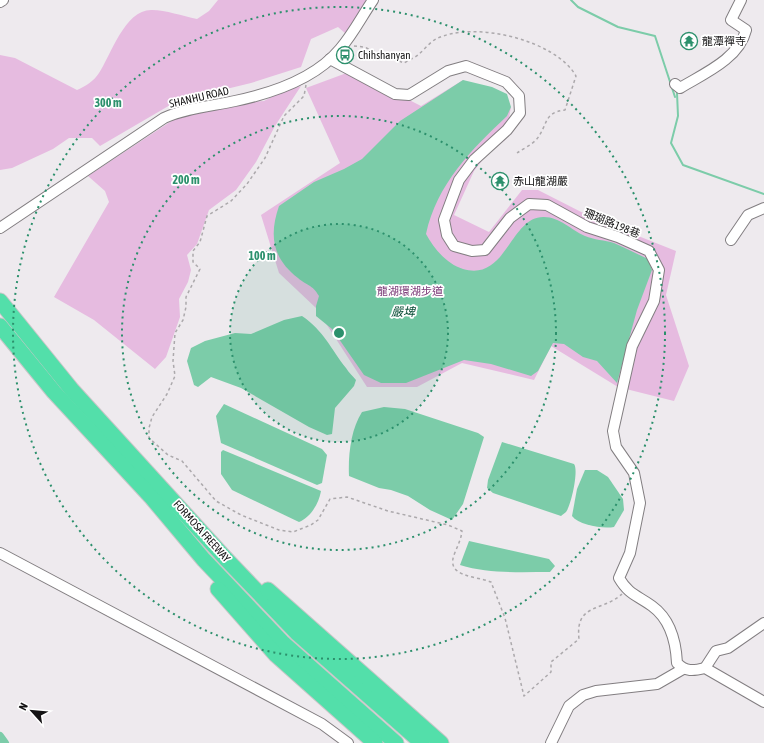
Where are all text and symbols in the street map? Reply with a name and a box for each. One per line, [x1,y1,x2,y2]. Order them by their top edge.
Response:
temple icon: 龍潭禪寺 [679,31,699,51]
place label: 龍潭禪寺 [702,35,746,47]
bus stop icon: Chihshanyan [335,45,355,65]
place label: Chihshanyan [358,49,411,61]
street label: SHANHU ROAD [168,84,230,110]
text: 300 m [94,96,122,110]
temple icon: 赤山龍湖嚴 [490,171,510,191]
text: 200 m [172,173,200,187]
place label: 赤山龍湖嚴 [513,175,568,187]
street label: 珊瑚路198巷 [582,206,642,240]
text: 100 m [248,249,276,263]
park label: 龍湖環湖步道 [377,285,443,297]
water label: 嚴埤 [391,305,417,319]
centre of rings [332,326,346,340]
street label: FORMOSA FREEWAY [171,498,233,564]
north arrow [12,691,52,731]
text: N [16,701,30,712]

